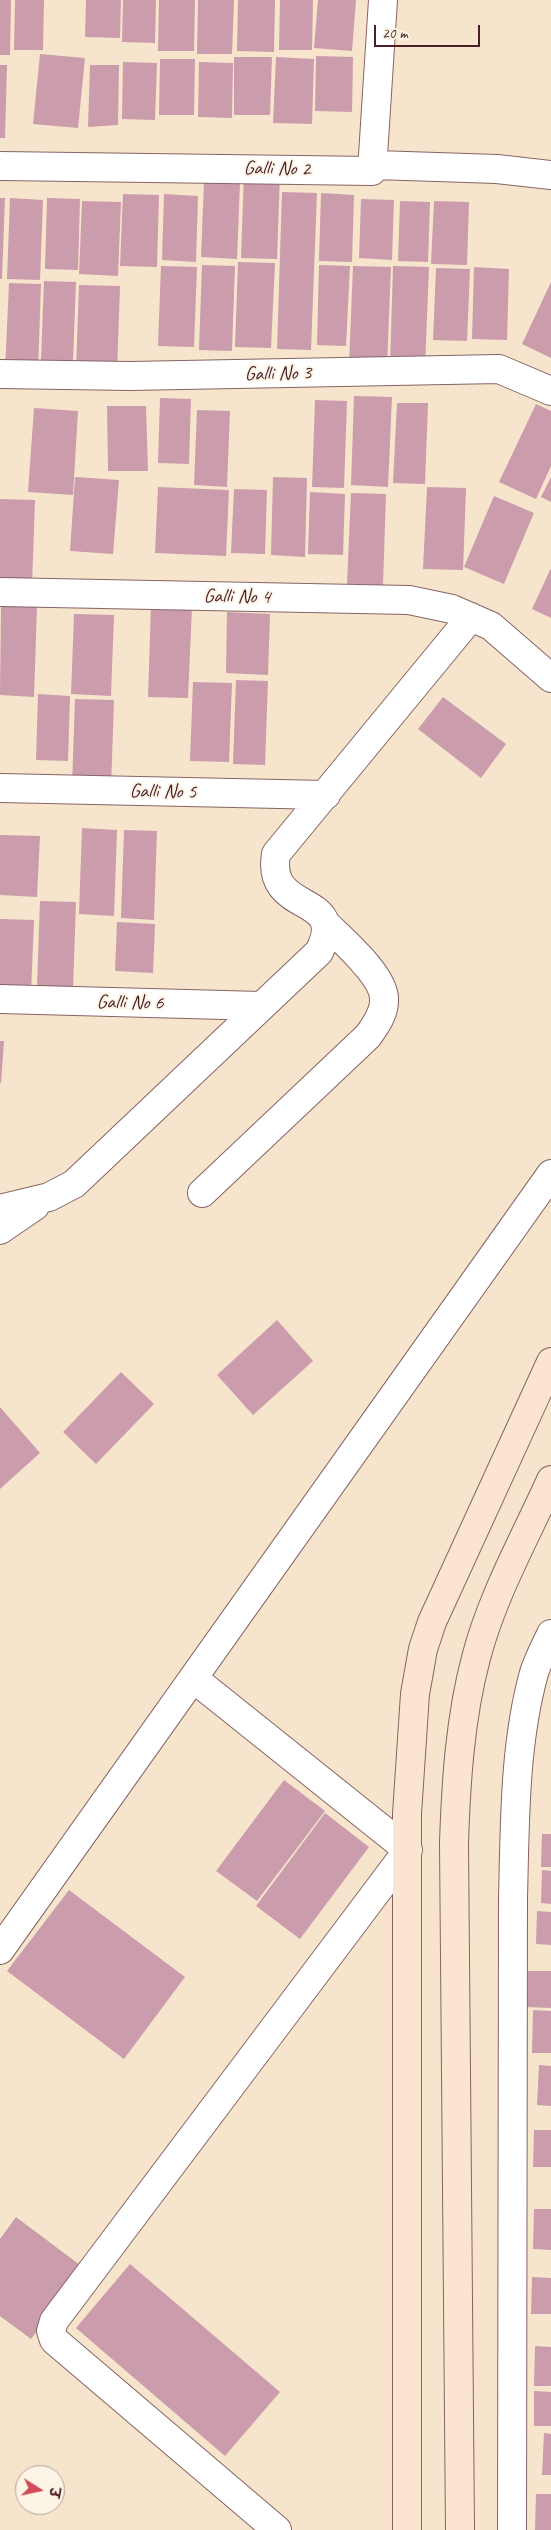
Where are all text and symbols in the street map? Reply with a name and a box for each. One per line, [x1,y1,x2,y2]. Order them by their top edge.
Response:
scale bar [376,15,482,47]
text: 20 m [382,24,408,43]
street label: Galli No 2 [243,156,311,182]
street label: Galli No 3 [244,361,312,387]
street label: Galli No 4 [203,584,271,610]
street label: Galli No 5 [129,779,197,805]
street label: Galli No 6 [96,990,164,1016]
north arrow [15,2465,65,2515]
text: उ [45,2486,63,2499]

